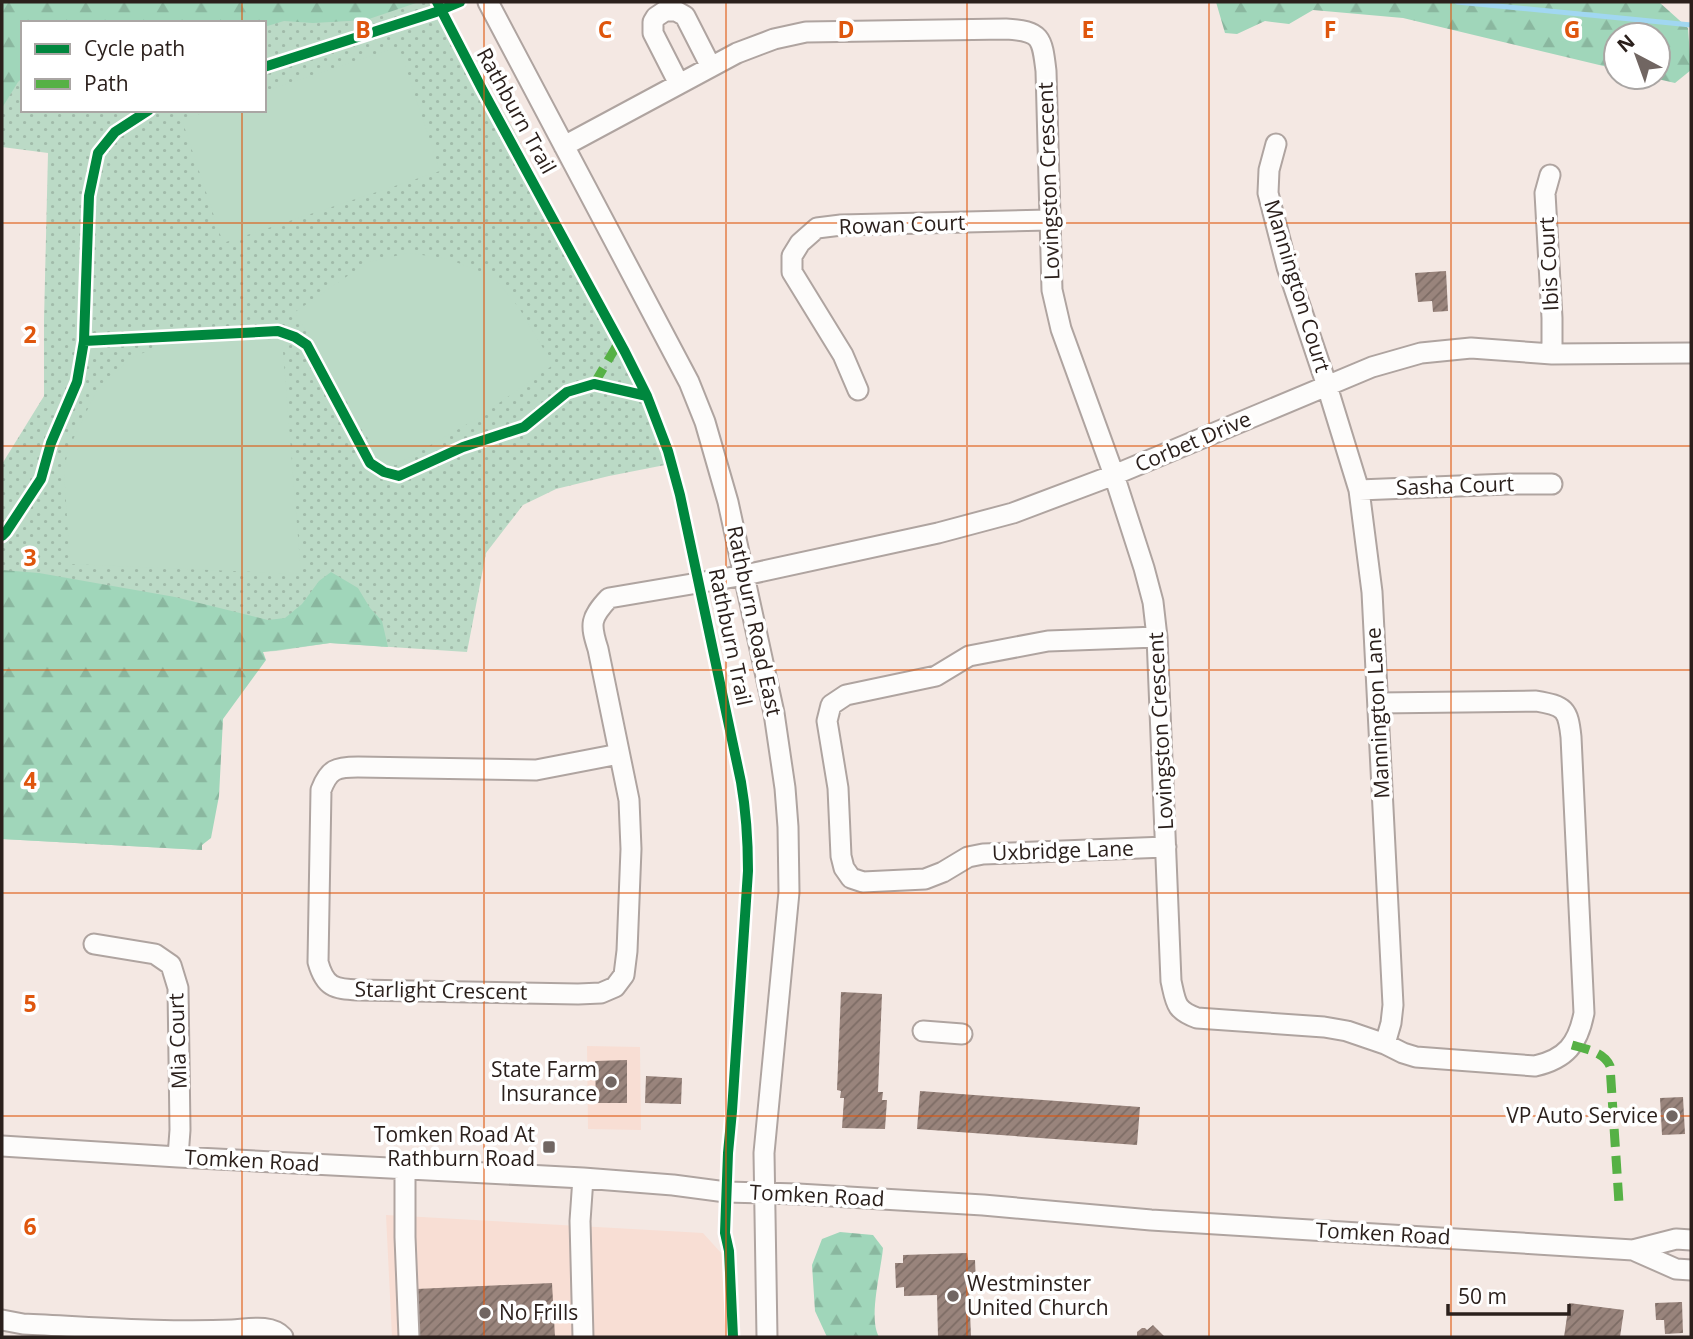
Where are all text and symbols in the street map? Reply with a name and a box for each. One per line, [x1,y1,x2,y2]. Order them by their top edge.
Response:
text: B [355,13,371,45]
text: C [598,13,612,45]
text: D [837,13,855,45]
text: E [1082,13,1094,45]
text: F [1324,13,1336,45]
text: G [1564,13,1580,45]
legend [21,21,266,112]
north arrow [1602,21,1672,91]
text: N [1611,28,1640,58]
text: Cycle path [84,34,185,62]
street label: Rathburn Trail [471,42,563,179]
text: Path [84,69,129,97]
street label: Lovingston Crescent [1031,82,1065,280]
street label: Mannington Court [1258,196,1338,375]
street label: Rowan Court [838,208,966,240]
street label: Ibis Court [1532,216,1564,312]
text: 2 [23,318,37,350]
street label: Corbet Drive [1130,404,1255,478]
street label: Sasha Court [1396,469,1514,501]
street label: Rathburn Road East [721,523,789,719]
text: 3 [23,541,37,573]
street label: Rathburn Trail [703,565,759,708]
street label: Mannington Lane [1359,627,1395,799]
street label: Lovingston Crescent [1141,631,1179,831]
text: 4 [23,764,37,796]
street label: Uxbridge Lane [992,834,1134,866]
street label: Starlight Crescent [354,974,528,1006]
text: 5 [23,987,37,1019]
street label: Mia Court [161,993,193,1090]
place label: State Farm Insurance [491,1055,597,1107]
marker: State Farm Insurance [603,1074,619,1090]
place label: VP Auto Service [1506,1101,1658,1129]
marker: VP Auto Service [1664,1108,1680,1124]
place label: Tomken Road At Rathburn Road [374,1120,535,1172]
marker: Tomken Road At Rathburn Road [541,1139,557,1155]
street label: Tomken Road [184,1142,320,1178]
street label: Tomken Road [749,1177,885,1213]
text: 6 [23,1210,37,1242]
street label: Tomken Road [1315,1215,1451,1251]
place label: Westminster United Church [967,1269,1109,1321]
scale bar [1448,1272,1569,1316]
text: 50 m [1458,1282,1507,1310]
marker: Westminster United Church [945,1288,961,1304]
place label: No Frills [499,1298,578,1326]
marker: No Frills [477,1305,493,1321]

